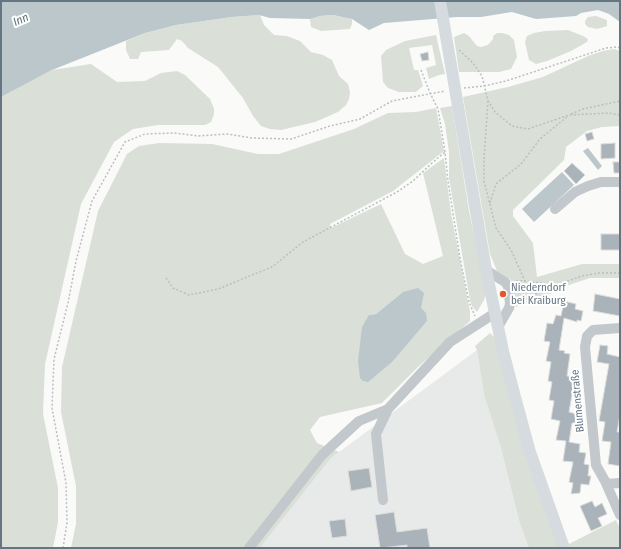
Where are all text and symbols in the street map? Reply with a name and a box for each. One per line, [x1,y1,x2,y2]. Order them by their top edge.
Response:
water label: Inn [11,10,31,30]
place label: Niederndorf bei Kraiburg [511,281,566,307]
marker: Niederndorf bei Kraiburg [498,289,508,299]
street label: Blumenstraße [569,369,587,433]

